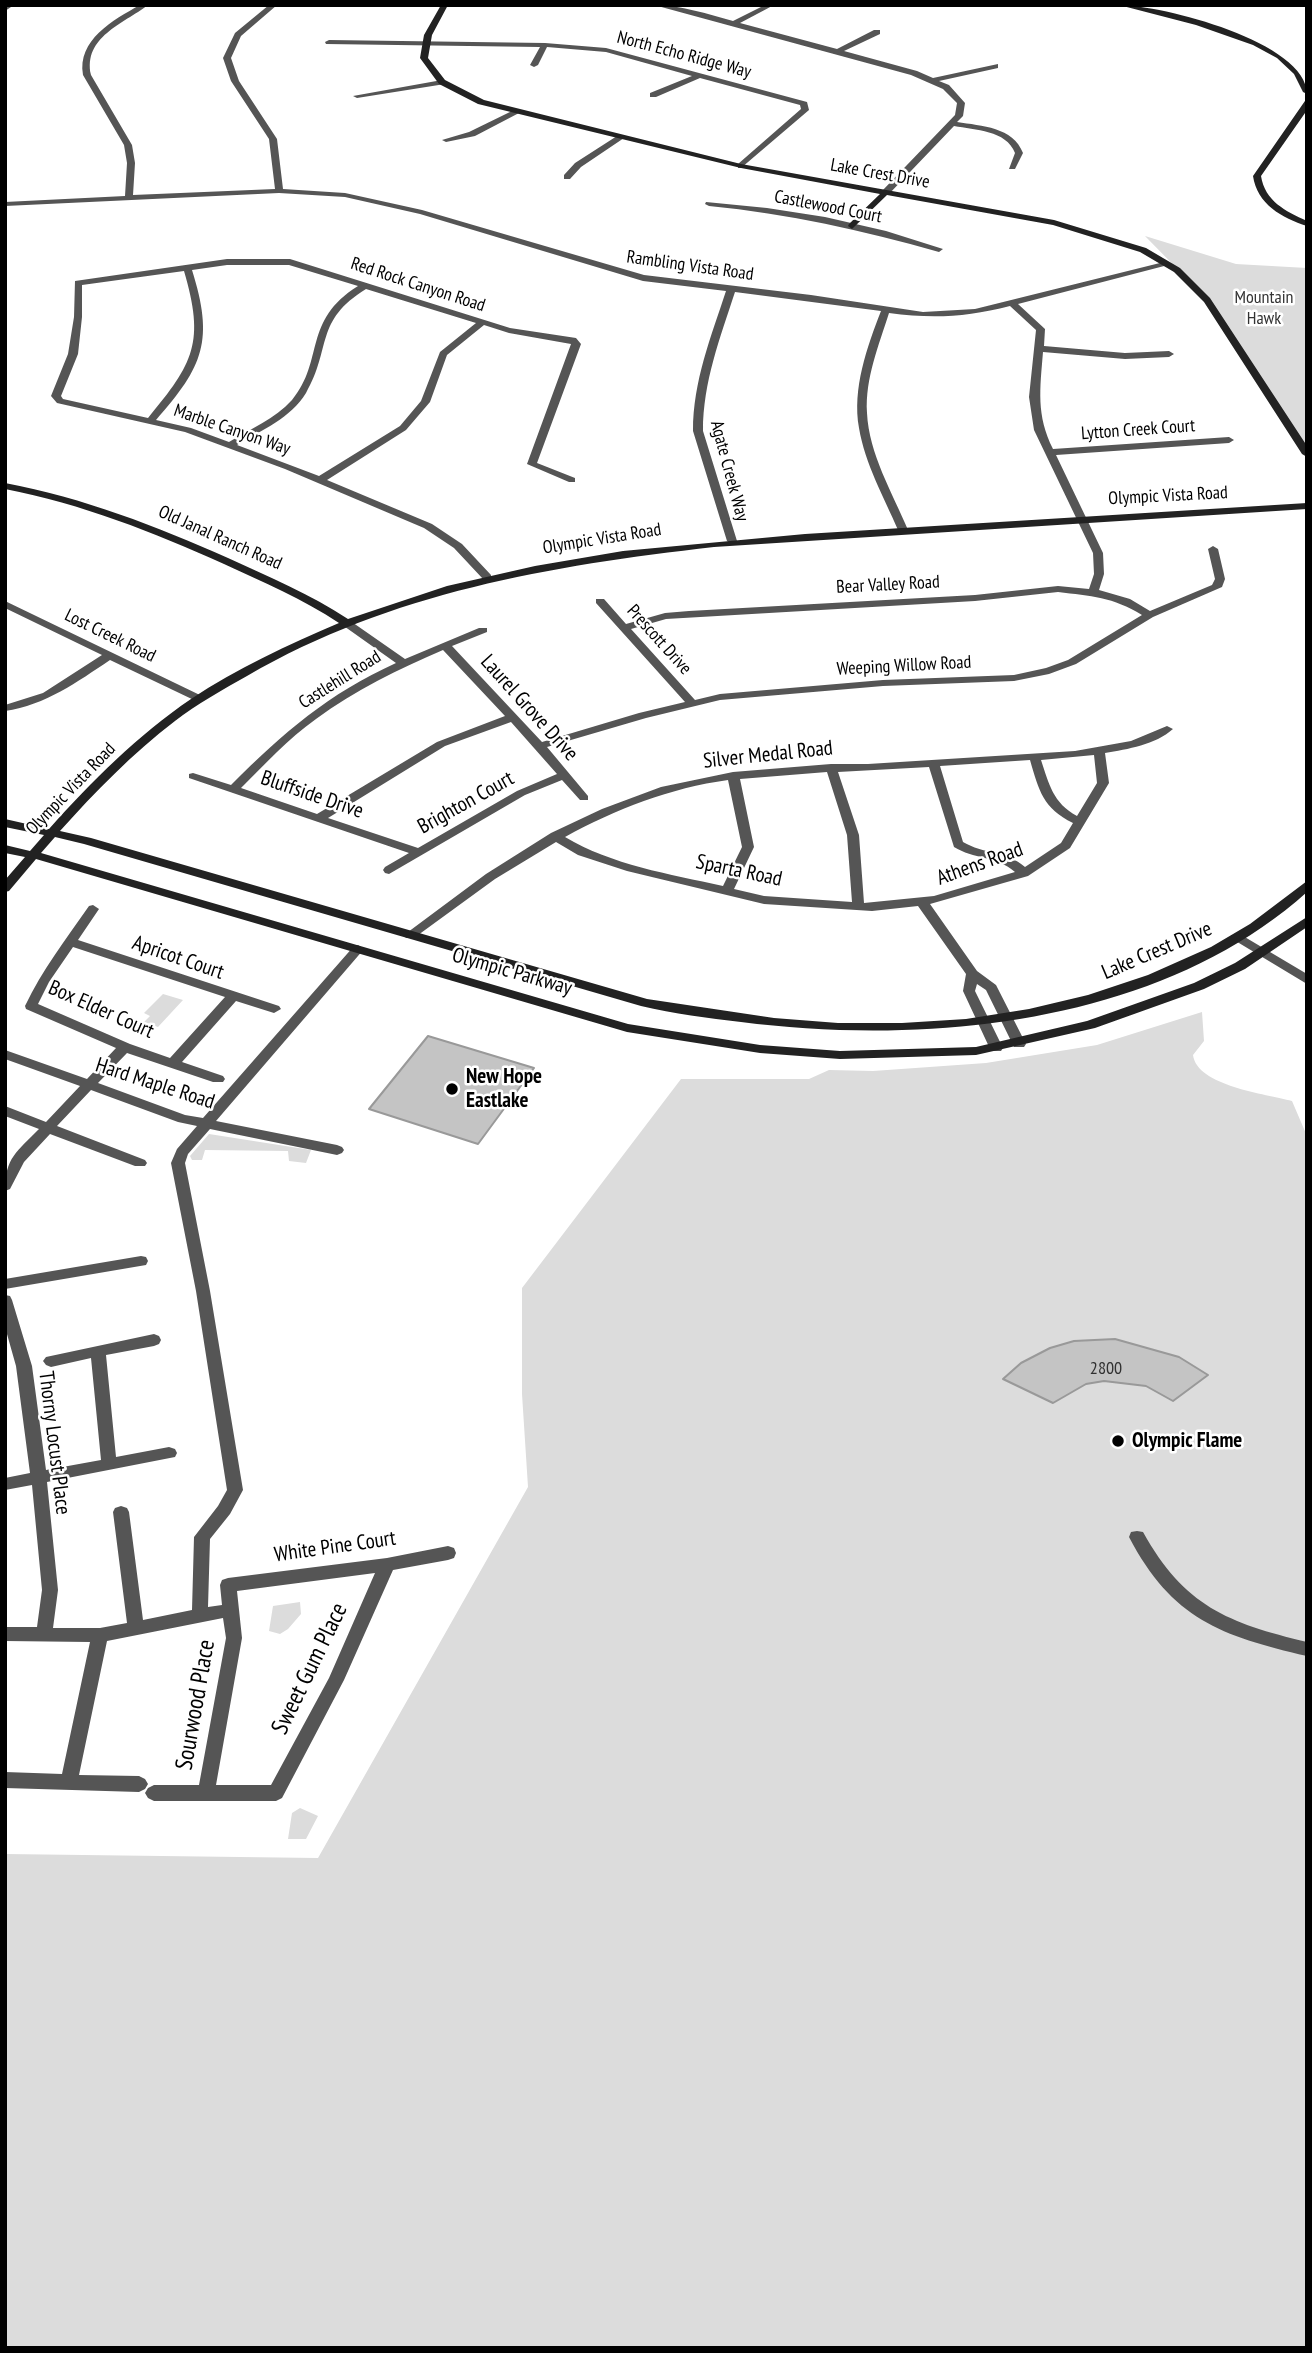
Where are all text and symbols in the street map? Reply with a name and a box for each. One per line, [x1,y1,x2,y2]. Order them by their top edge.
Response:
street label: North Echo Ridge Way [615,27,753,83]
street label: Lake Crest Drive [829,155,931,193]
street label: Castlewood Court [772,186,884,228]
street label: Rambling Vista Road [625,246,755,286]
street label: Red Rock Canyon Road [348,253,488,317]
park label: Mountain Hawk [1235,287,1293,330]
street label: Marble Canyon Way [171,400,293,460]
street label: Lytton Creek Court [1080,415,1196,445]
street label: Agate Creek Way [705,418,753,524]
street label: Olympic Vista Road [1108,482,1228,510]
street label: Old Janal Ranch Road [155,501,285,575]
street label: Olympic Vista Road [541,519,663,559]
street label: Bear Valley Road [836,572,940,598]
street label: Prescott Drive [622,601,696,679]
street label: Lost Creek Road [61,605,159,667]
street label: Castlehill Road [295,646,385,714]
street label: Laurel Grove Drive [475,650,583,766]
street label: Weeping Willow Road [836,652,972,680]
street label: Silver Medal Road [702,736,834,774]
street label: Olympic Vista Road [22,739,120,839]
street label: Bluffside Drive [257,766,367,824]
street label: Brighton Court [413,766,519,840]
street label: Athens Road [933,837,1027,891]
street label: Sparta Road [694,850,784,892]
street label: Lake Crest Drive [1098,917,1216,985]
street label: Apricot Court [129,931,227,985]
street label: Olympic Parkway [449,943,575,1001]
street label: Box Elder Court [44,976,158,1044]
street label: Hard Maple Road [92,1053,218,1115]
place label: New Hope Eastlake [466,1064,542,1114]
marker: New Hope Eastlake [444,1081,460,1097]
house number: 2800 [1090,1358,1122,1380]
street label: Thorny Locust Place [33,1370,75,1516]
place label: Olympic Flame [1132,1428,1242,1454]
marker: Olympic Flame [1110,1433,1126,1449]
street label: White Pine Court [273,1526,397,1568]
street label: Sweet Gum Place [266,1599,354,1739]
street label: Sourwood Place [170,1638,222,1772]

